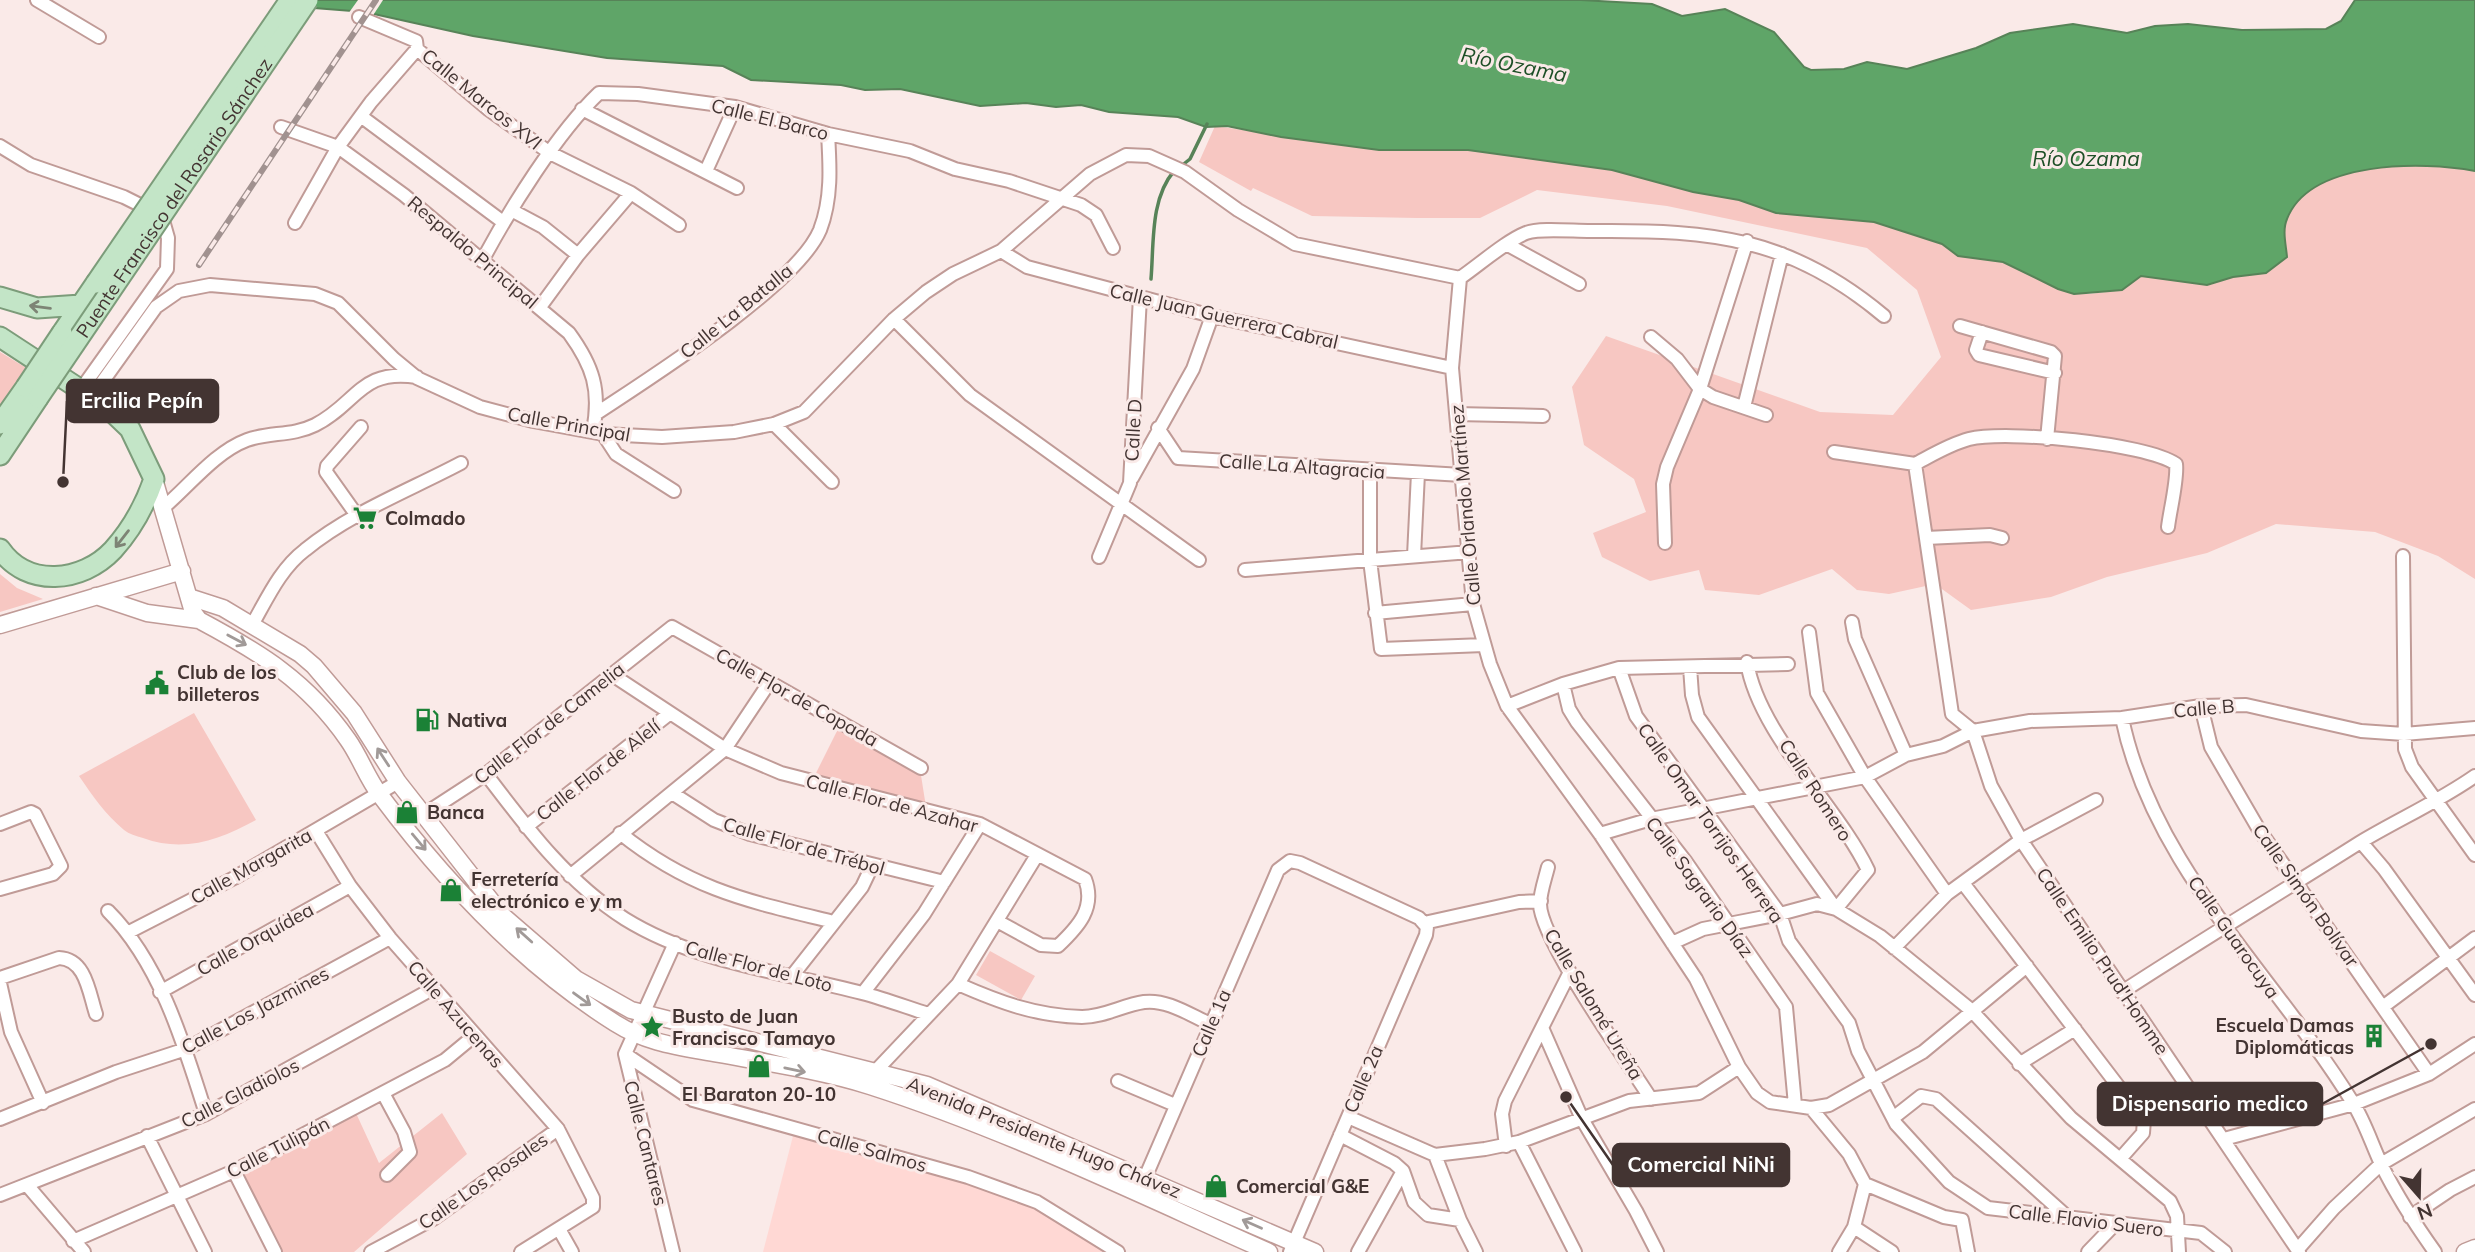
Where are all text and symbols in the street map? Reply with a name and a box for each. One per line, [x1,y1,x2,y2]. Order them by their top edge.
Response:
water label: Río Ozama [1459,41,1570,87]
street label: Calle Marcos XVI [417,43,547,155]
street label: Puente Francisco del Rosario Sánchez [70,53,277,342]
street label: Calle El Barco [709,93,831,145]
water label: Río Ozama [2032,145,2140,171]
street label: Respaldo Principal [403,190,543,314]
street label: Calle La Batalla [675,258,797,364]
street label: Calle Juan Guerrera Cabral [1107,278,1341,354]
one-way arrow [29,300,52,313]
callout: Ercilia Pepín [67,380,218,422]
text: Ercilia Pepín [81,387,203,413]
street label: Calle D [1119,398,1147,462]
street label: Calle Principal [506,401,632,447]
street label: Calle Orlando Martínez [1444,403,1486,607]
street label: Calle La Altagracia [1218,448,1386,484]
supermarket icon: Colmado [351,504,379,532]
place label: Colmado [385,506,465,530]
one-way arrow [114,529,129,547]
one-way arrow [226,633,246,647]
street label: Calle Flor de Copada [712,642,882,752]
street label: Calle Flor de Camelia [469,657,629,789]
place label: Club de los billeteros [177,660,276,706]
public building icon: Club de los billeteros [143,669,171,697]
street label: Calle B [2172,693,2236,723]
fuel station icon: Nativa [413,706,441,734]
place label: Nativa [447,708,507,732]
street label: Calle Flor de Alelí [531,713,666,826]
street label: Calle Omar Torrijos Herrera [1633,718,1789,928]
street label: Calle Romero [1774,734,1858,846]
one-way arrow [375,748,389,768]
street label: Calle Flor de Azahar [803,768,981,838]
shop icon: Banca [393,798,421,826]
place label: Banca [427,800,485,824]
street label: Calle Flor de Trébol [720,811,888,881]
street label: Calle Sagrario Díaz [1641,812,1759,962]
street label: Calle Simón Bolívar [2248,819,2364,971]
street label: Calle Margarita [186,823,316,909]
one-way arrow [411,833,427,851]
street label: Calle Emilio Prud'Homme [2031,863,2175,1059]
place label: Ferretería electrónico e y m [471,867,623,913]
street label: Calle Guarocuya [2183,871,2285,1003]
shop icon: Ferretería electrónico e y m [437,876,465,904]
street label: Calle Orquídea [192,897,318,981]
street label: Calle Salomé Ureña [1539,924,1649,1084]
one-way arrow [515,928,533,944]
street label: Calle Flor de Loto [683,935,835,997]
street label: Calle Azucenas [403,955,509,1073]
street label: Calle Los Jazmines [177,961,333,1059]
street label: Calle 1a [1186,986,1236,1060]
one-way arrow [572,992,591,1006]
place label: Busto de Juan Francisco Tamayo [672,1004,835,1050]
place icon: Busto de Juan Francisco Tamayo [638,1013,666,1041]
place label: Escuela Damas Diplomáticas [2215,1013,2354,1059]
building icon: Escuela Damas Diplomáticas [2360,1022,2388,1050]
street label: Calle 2a [1338,1042,1388,1116]
shop icon: El Baraton 20-10 [745,1052,773,1080]
street label: Calle Gladiolos [177,1053,303,1133]
one-way arrow [783,1063,806,1077]
street label: Avenida Presidente Hugo Chávez [903,1071,1185,1203]
street label: Calle Cantares [619,1078,673,1208]
place label: El Baraton 20-10 [682,1082,836,1106]
callout: Dispensario medico [2098,1083,2322,1125]
text: Dispensario medico [2112,1090,2308,1116]
street label: Calle Tulipán [222,1111,334,1183]
street label: Calle Salmos [814,1123,930,1177]
street label: Calle Los Rosales [414,1127,552,1235]
callout: Comercial NiNi [1613,1144,1789,1186]
text: Comercial NiNi [1627,1151,1775,1177]
north arrow [2384,1161,2454,1231]
shop icon: Comercial G&E [1202,1172,1230,1200]
place label: Comercial G&E [1236,1174,1369,1198]
text: N [2414,1198,2436,1226]
street label: Calle Flavio Suero [2007,1199,2165,1241]
one-way arrow [1242,1217,1263,1230]

